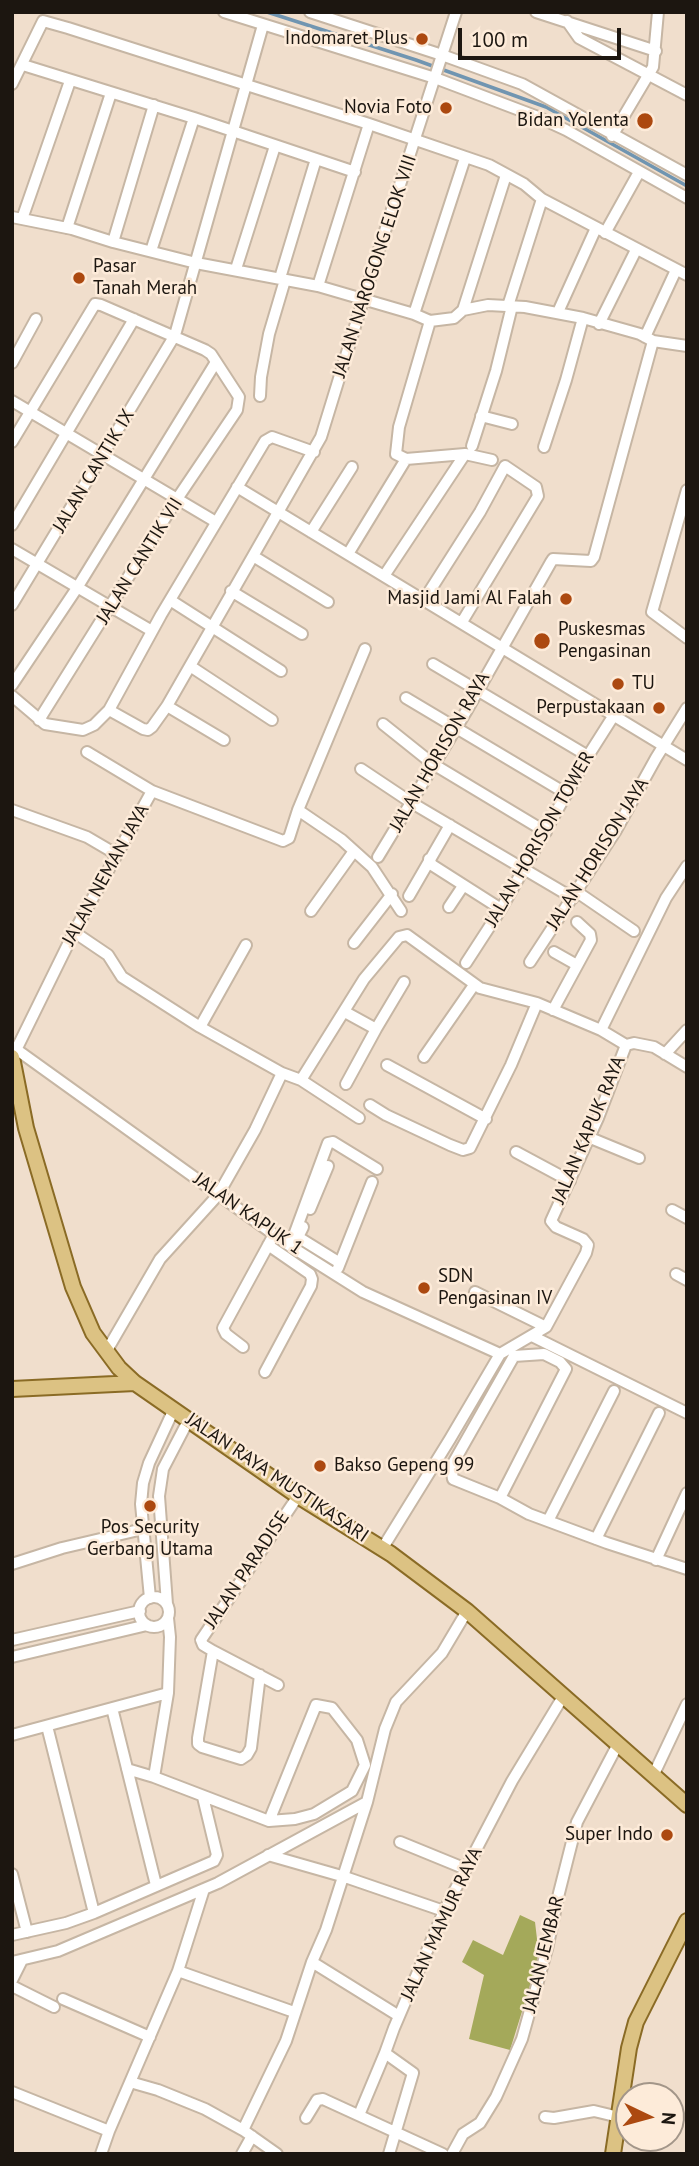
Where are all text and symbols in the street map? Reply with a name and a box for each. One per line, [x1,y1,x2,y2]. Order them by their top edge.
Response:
scale bar [461,14,624,58]
text: 100 m [471,26,528,53]
place label: Indomaret Plus [285,28,408,50]
marker: Indomaret Plus [414,31,430,47]
place label: Novia Foto [344,97,432,119]
marker: Novia Foto [438,100,454,116]
place label: Bidan Yolenta [517,110,629,132]
marker: Bidan Yolenta [635,111,655,131]
street label: JALAN NAROGONG ELOK VIII [328,152,422,380]
place label: Pasar Tanah Merah [93,256,197,300]
marker: Pasar Tanah Merah [71,270,87,286]
street label: JALAN CANTIK IX [48,405,140,537]
street label: JALAN CANTIK VII [92,494,188,628]
place label: Masjid Jami Al Falah [387,588,552,610]
marker: Masjid Jami Al Falah [558,591,574,607]
place label: Puskesmas Pengasinan [558,619,651,663]
marker: Puskesmas Pengasinan [532,631,552,651]
street label: JALAN HORISON RAYA [385,668,495,836]
place label: TU [632,673,655,695]
marker: TU [610,676,626,692]
place label: Perpustakaan [536,697,645,719]
marker: Perpustakaan [651,700,667,716]
street label: JALAN HORISON TOWER [480,747,600,931]
street label: JALAN HORISON JAYA [542,774,654,934]
street label: JALAN NEMAN JAYA [58,800,154,950]
street label: JALAN KAPUK RAYA [548,1053,630,1207]
street label: JALAN KAPUK 1 [189,1168,307,1260]
place label: SDN Pengasinan IV [438,1266,552,1310]
marker: SDN Pengasinan IV [416,1280,432,1296]
street label: JALAN RAYA MUSTIKASARI [181,1408,373,1548]
place label: Bakso Gepeng 99 [334,1455,474,1477]
marker: Bakso Gepeng 99 [312,1458,328,1474]
marker: Pos Security Gerbang Utama [142,1498,158,1514]
street label: JALAN PARADISE [199,1507,295,1633]
place label: Pos Security Gerbang Utama [87,1517,213,1561]
place label: Super Indo [565,1824,653,1846]
marker: Super Indo [659,1827,675,1843]
street label: JALAN MAMUR RAYA [396,1844,488,2004]
street label: JALAN JEMBAR [518,1893,570,2015]
north arrow [615,2082,685,2152]
text: N [656,2111,681,2126]

